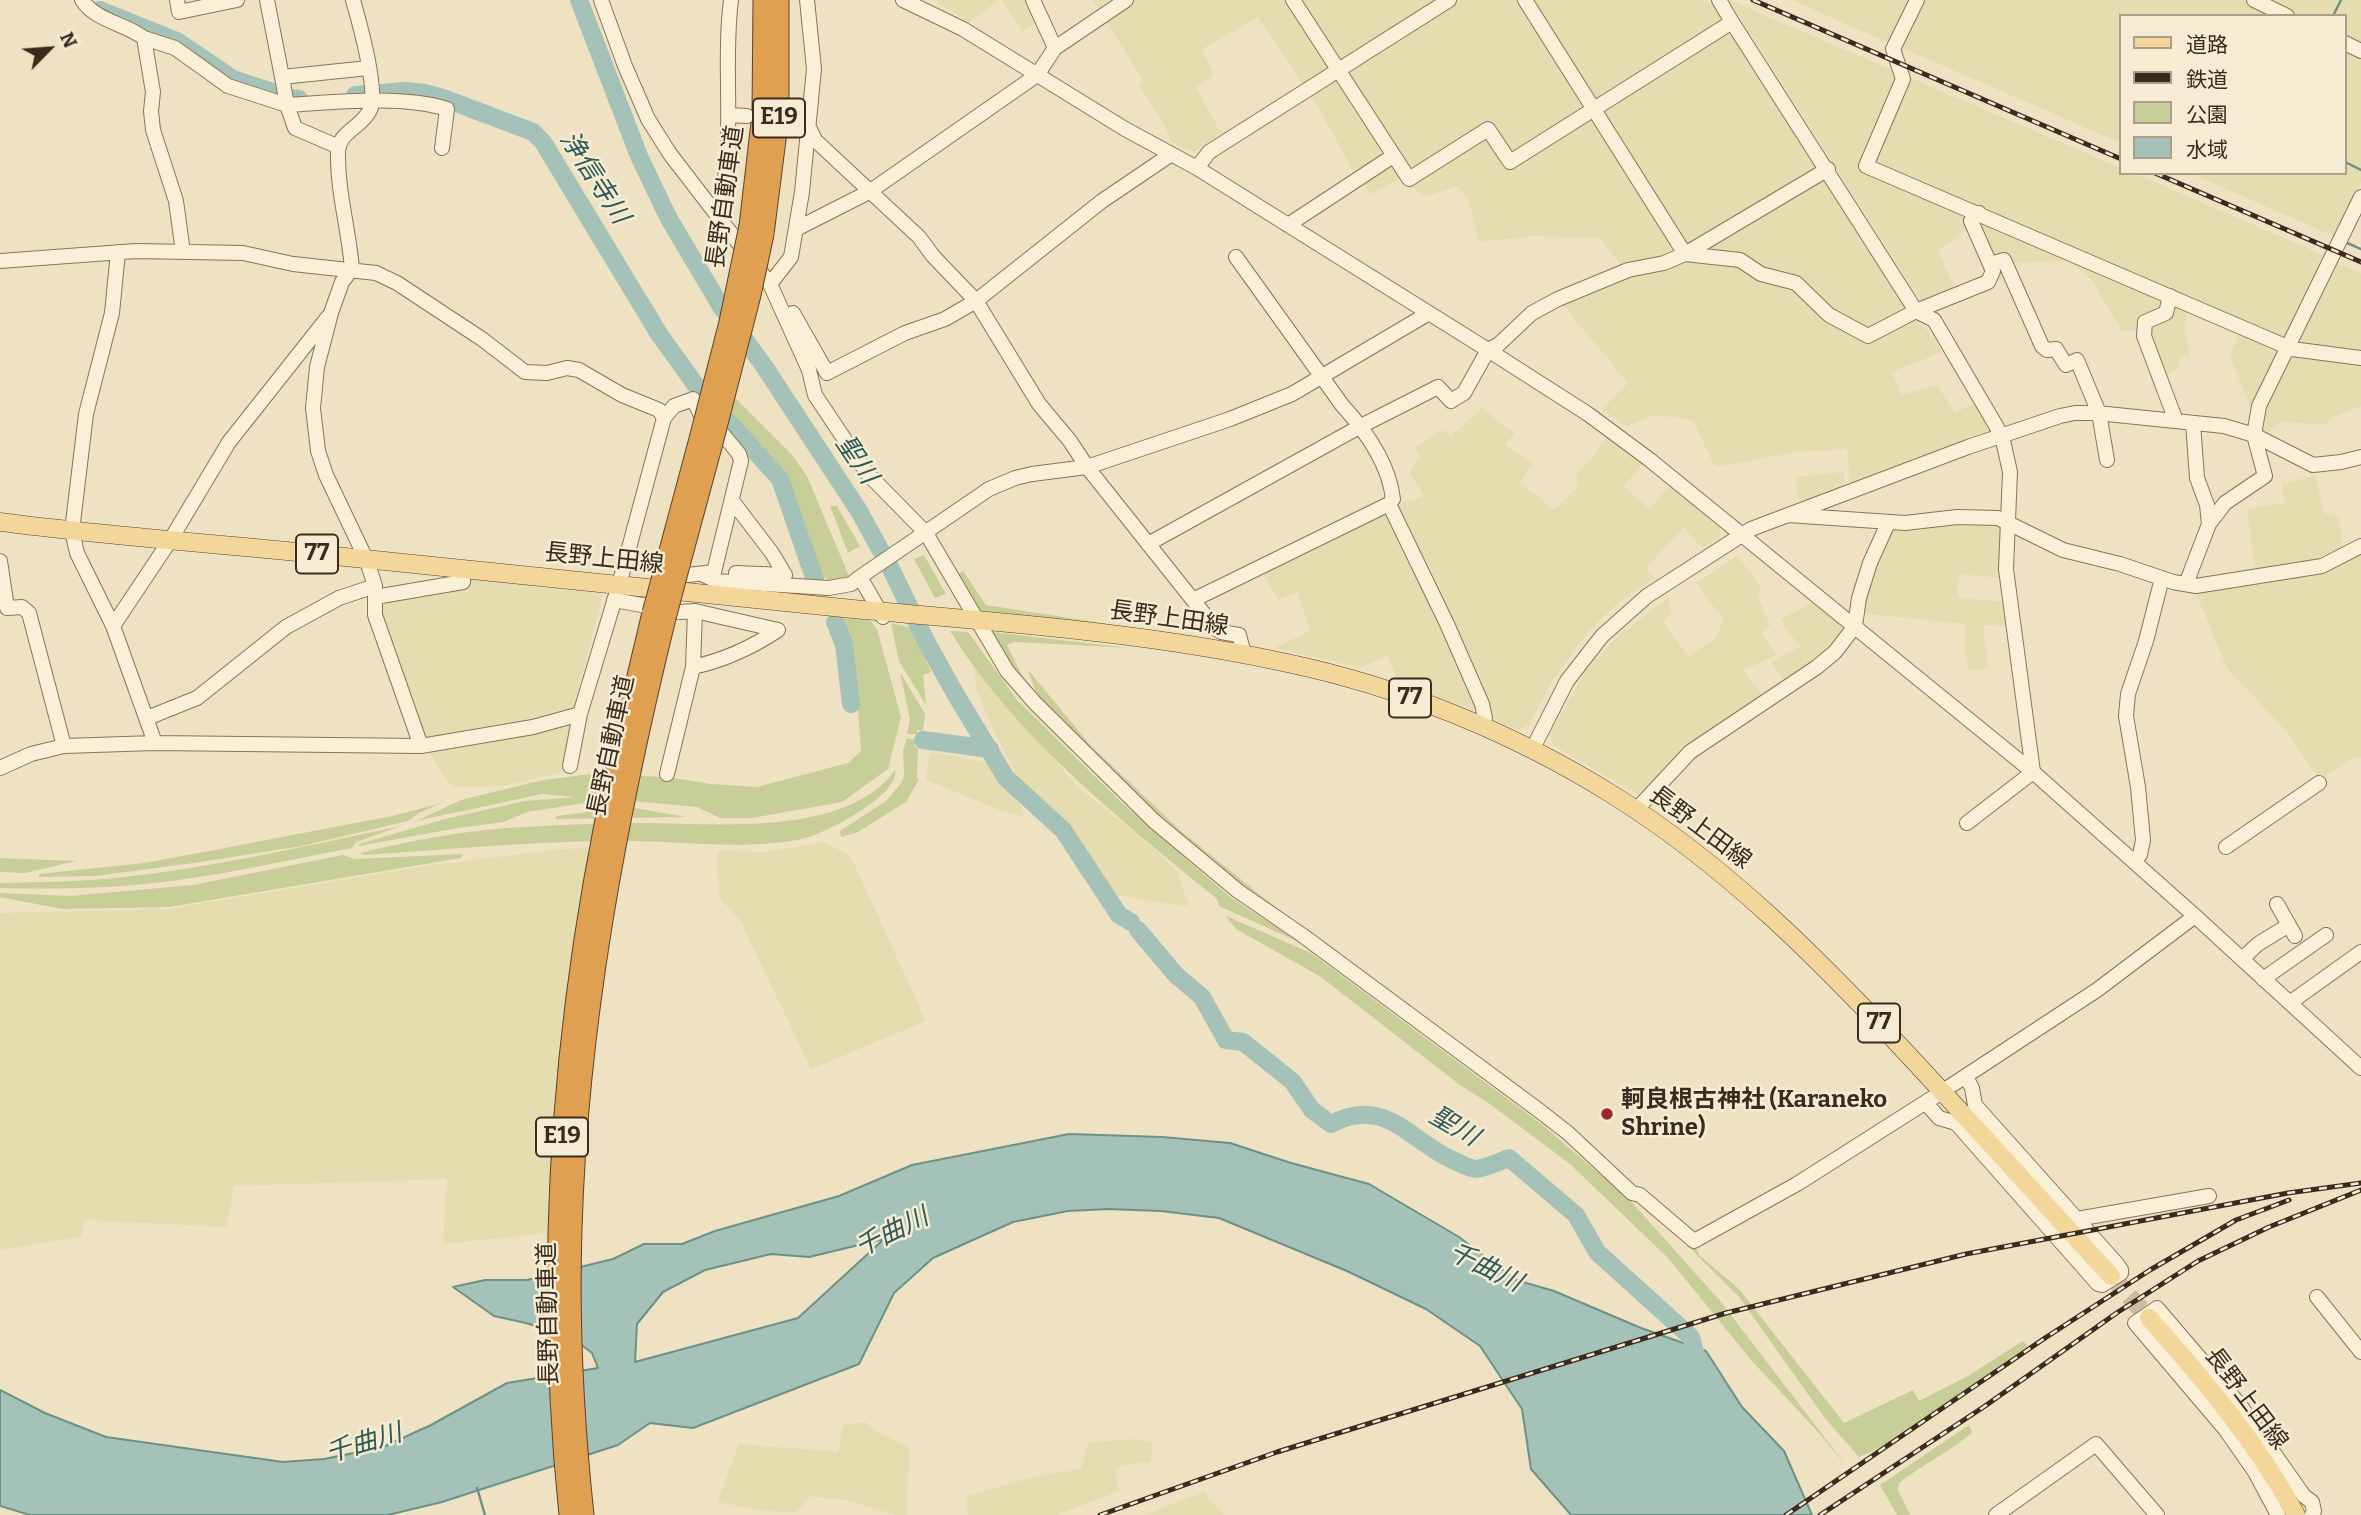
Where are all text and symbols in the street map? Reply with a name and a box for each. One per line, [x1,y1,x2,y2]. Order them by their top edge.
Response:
north arrow [14,14,84,84]
legend [2120,14,2347,175]
text: N [55,28,82,51]
text: 道路 [2186,32,2228,58]
text: 鉄道 [2186,67,2228,93]
road number: E19 [753,99,805,138]
text: 公園 [2186,102,2228,128]
street label: 長野自動車道 [702,124,750,270]
water label: 浄信寺川 [553,126,635,230]
text: 水域 [2186,137,2228,163]
water label: 聖川 [829,430,883,490]
road number: 77 [296,534,338,574]
street label: 長野上田線 [543,538,665,580]
street label: 長野上田線 [1108,596,1230,642]
street label: 長野自動車道 [583,673,641,819]
road number: 77 [1389,678,1431,718]
street label: 長野上田線 [1643,780,1757,876]
road number: 77 [1858,1004,1900,1042]
place label: 軻良根古神社 (Karaneko Shrine) [1621,1086,1887,1142]
water label: 聖川 [1424,1100,1484,1154]
marker: 軻良根古神社 (Karaneko Shrine) [1599,1106,1615,1122]
road number: E19 [536,1118,588,1156]
water label: 千曲川 [850,1202,934,1264]
water label: 千曲川 [1443,1237,1527,1299]
street label: 長野自動車道 [533,1242,565,1386]
street label: 長野上田線 [2198,1342,2294,1456]
water label: 千曲川 [322,1418,406,1470]

